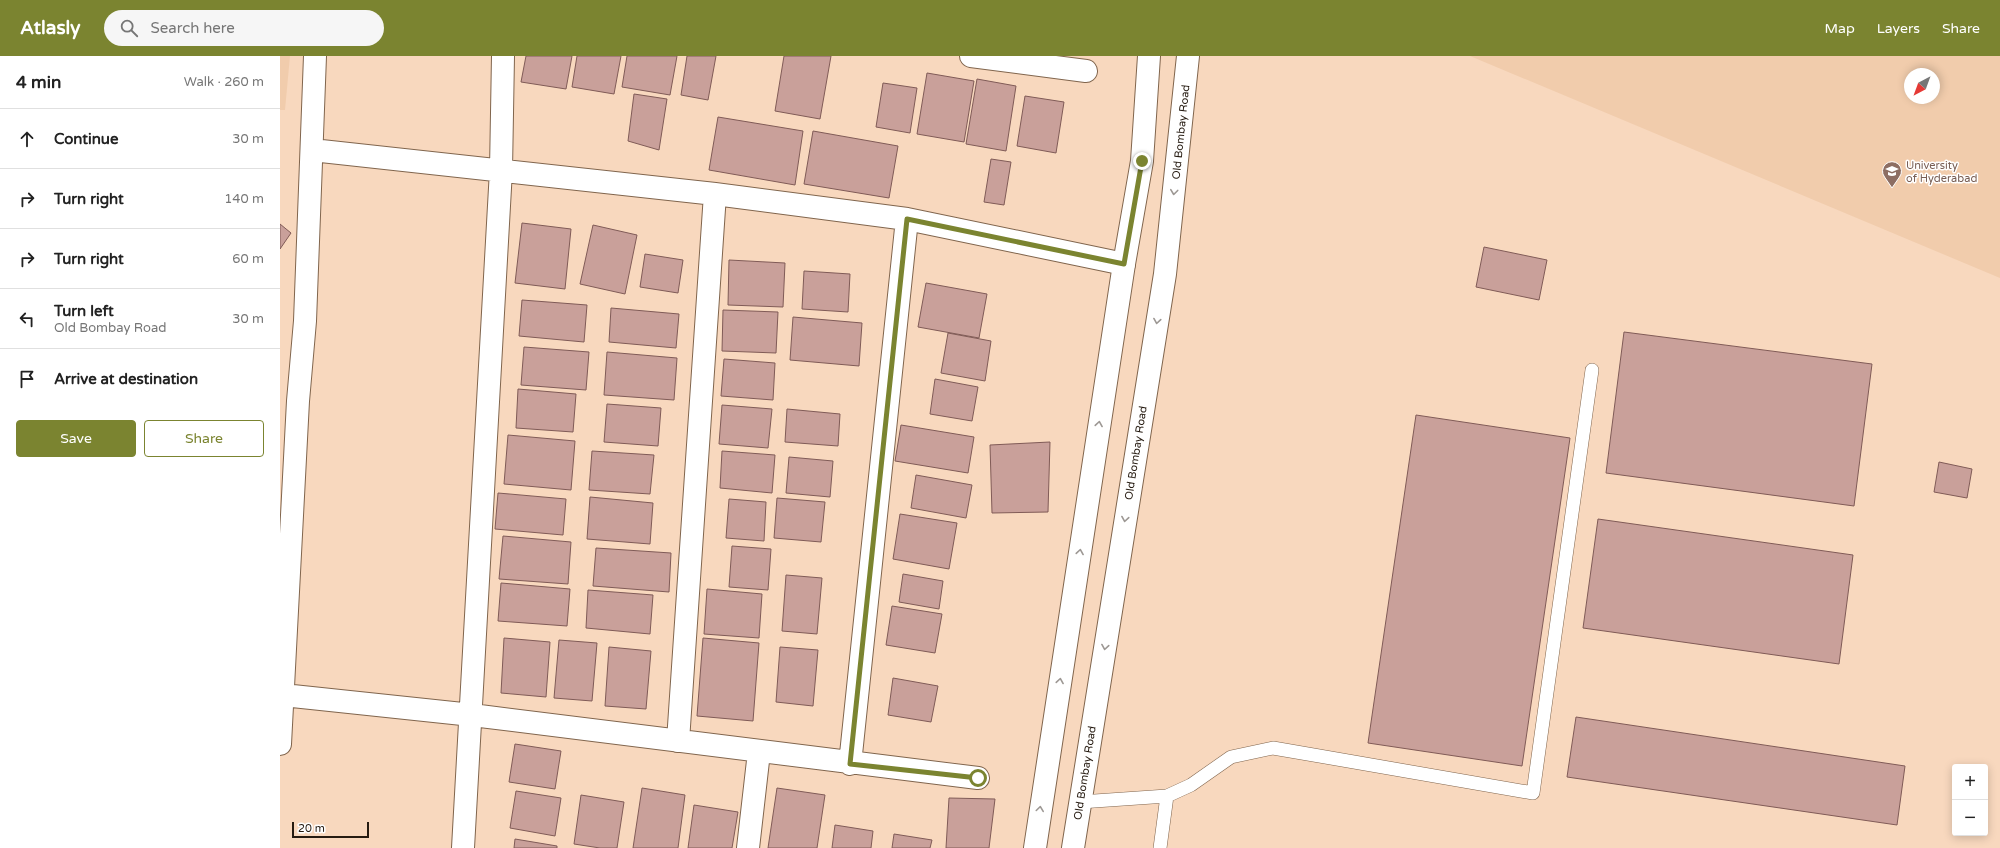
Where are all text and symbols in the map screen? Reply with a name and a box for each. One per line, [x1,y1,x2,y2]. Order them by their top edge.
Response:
search box [104,10,384,46]
text: Atlasly [20,17,80,39]
icon: search [118,17,140,39]
text: Search here [150,19,235,37]
text: Map [1825,20,1855,37]
text: Layers [1877,20,1920,37]
text: Share [1942,20,1980,37]
north arrow [1904,68,1940,104]
text: 4 min [16,72,61,93]
text: Walk · 260 m [184,74,264,90]
street label: Old Bombay Road [1170,84,1192,180]
icon: ahead [16,128,38,150]
text: Continue [54,130,118,148]
text: 30 m [232,131,264,147]
route end [1133,152,1151,170]
place label: University of Hyderabad [1906,159,1977,185]
school or university icon: University of Hyderabad [1881,160,1903,188]
icon: right [16,188,38,210]
one-way arrow [1170,189,1179,195]
text: Turn right [54,190,124,208]
text: 140 m [224,191,264,207]
icon: right [16,248,38,270]
text: Turn right [54,250,124,268]
text: 60 m [232,251,264,267]
text: Turn left [54,302,114,320]
icon: left [16,308,38,330]
text: 30 m [232,311,264,327]
one-way arrow [1153,318,1162,324]
text: Old Bombay Road [54,320,166,336]
icon: arrive [16,368,38,390]
text: Arrive at destination [54,370,198,388]
street label: Old Bombay Road [1122,405,1150,501]
button: Save [16,420,136,457]
button: Share [144,420,264,457]
one-way arrow [1094,421,1103,427]
one-way arrow [1122,515,1130,522]
one-way arrow [1075,549,1084,555]
one-way arrow [1101,644,1110,650]
one-way arrow [1055,678,1064,684]
street label: Old Bombay Road [1071,725,1099,821]
map controls [1952,764,1988,836]
button: + [1952,764,1988,800]
route start [969,769,987,787]
button: − [1952,800,1988,836]
one-way arrow [1035,806,1044,812]
scale bar [292,820,369,839]
text: 20 m [298,822,325,835]

